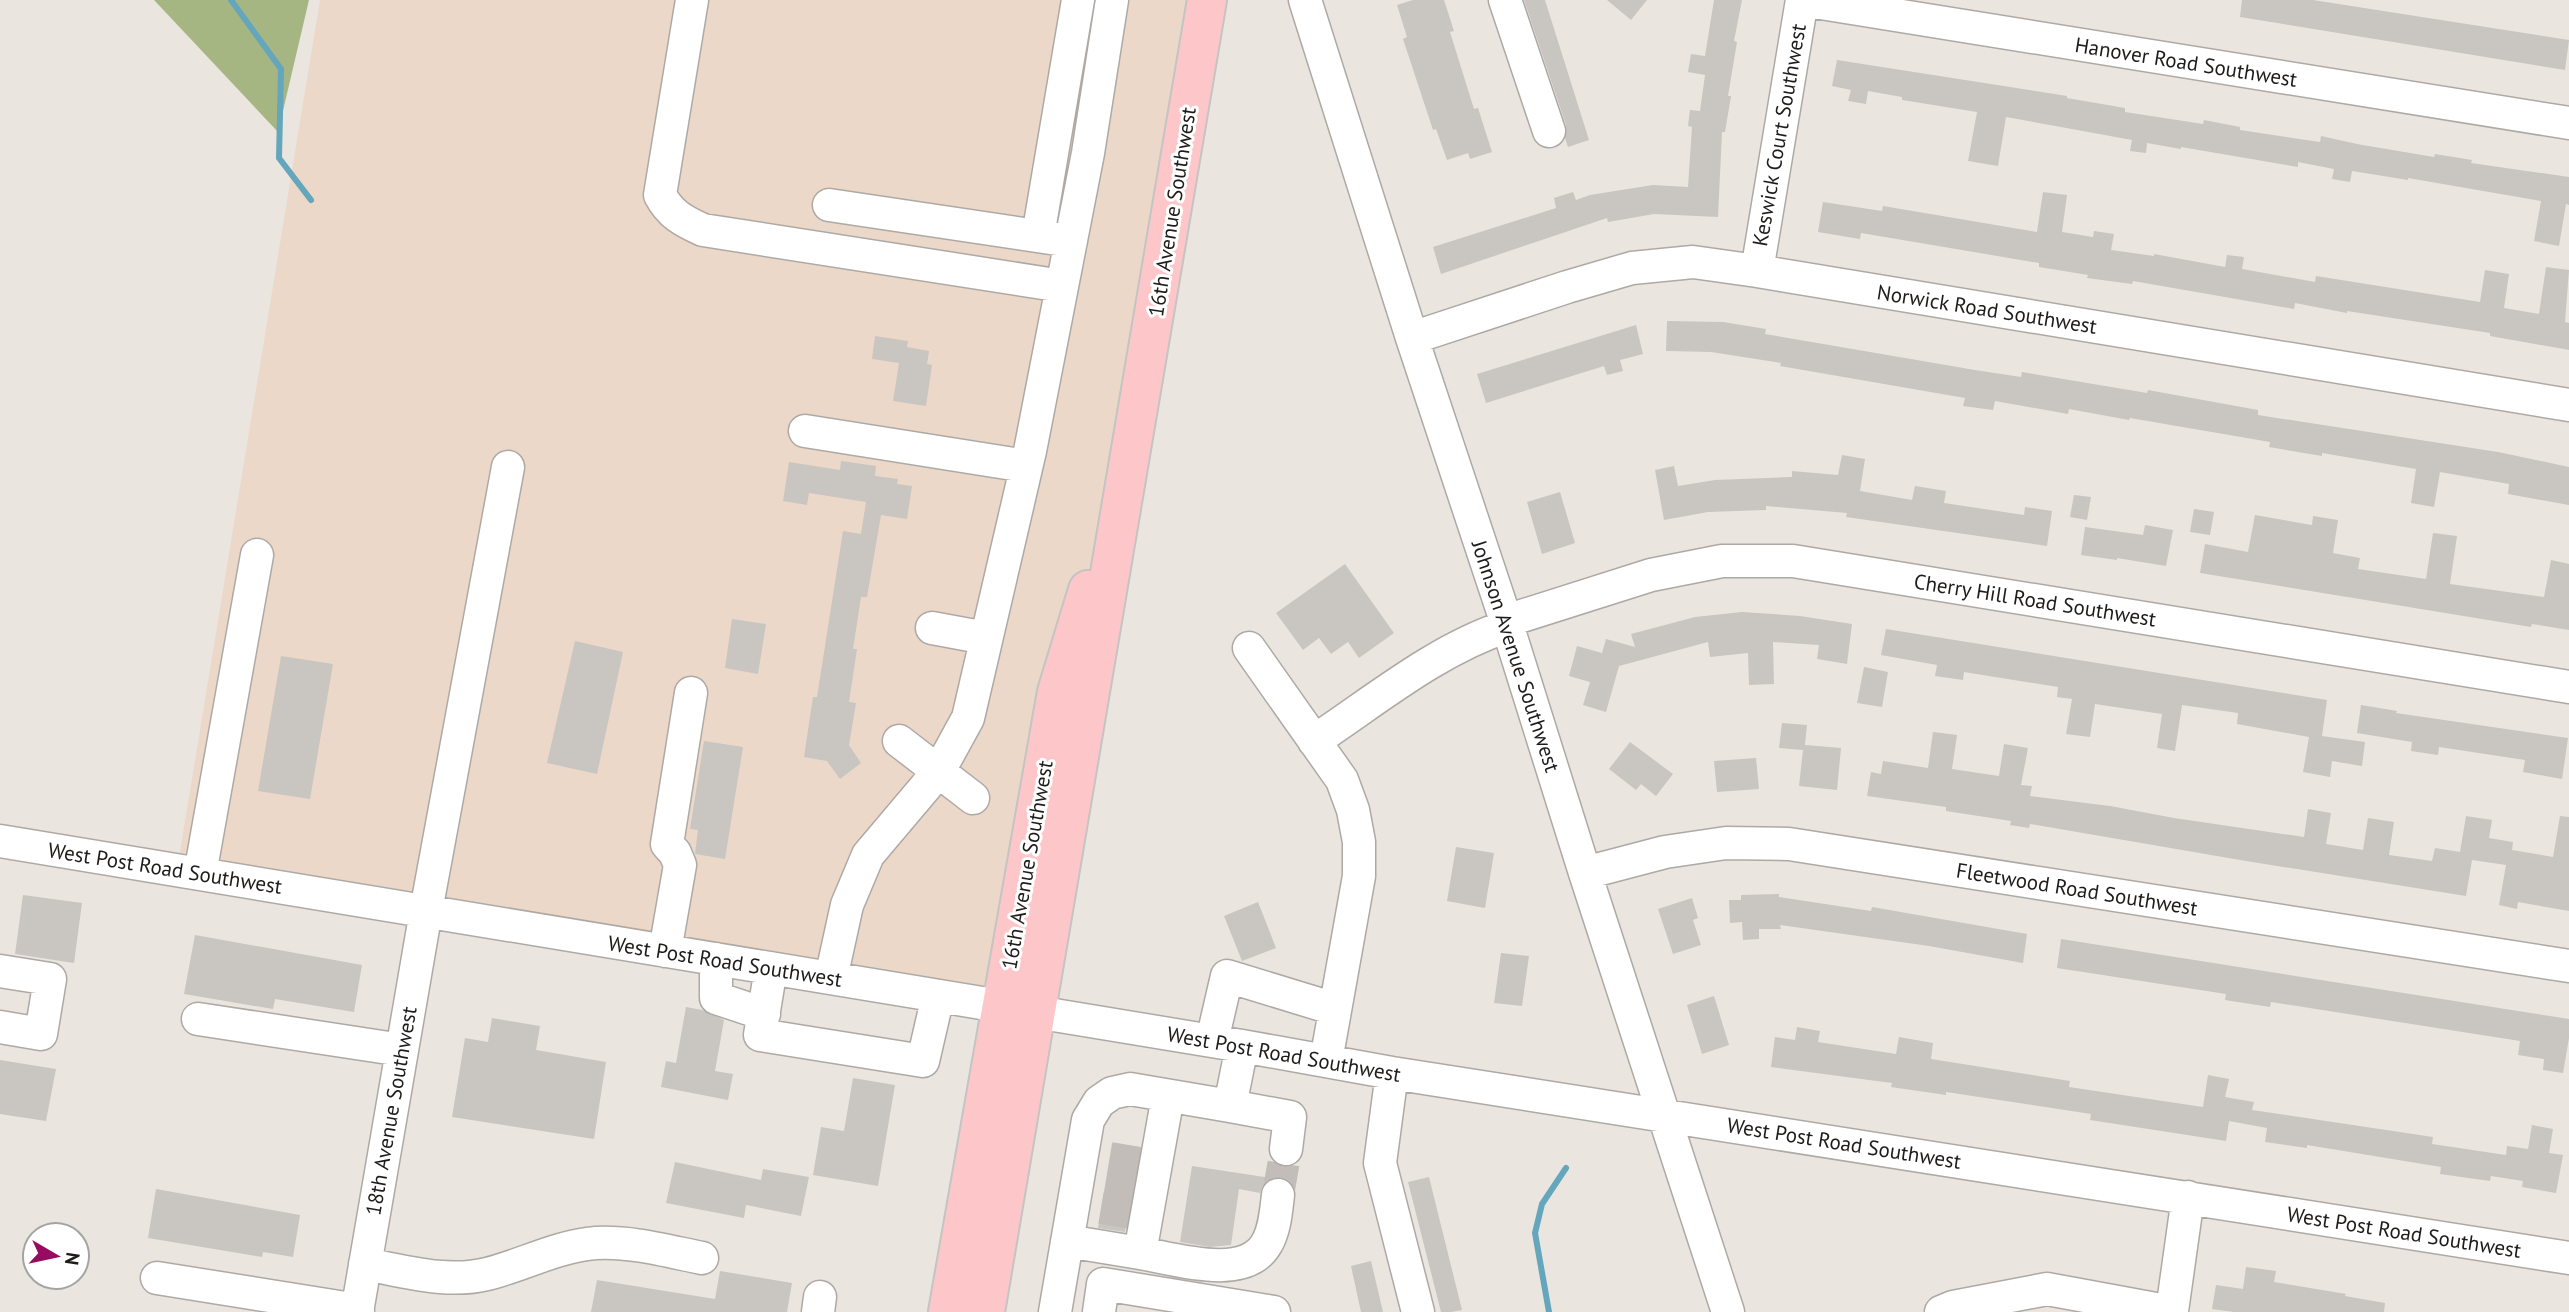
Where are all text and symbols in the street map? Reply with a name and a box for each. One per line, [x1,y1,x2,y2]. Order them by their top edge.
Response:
street label: Keswick Court Southwest [1746,22,1812,248]
street label: Hanover Road Southwest [2073,31,2299,93]
street label: 16th Avenue Southwest [1142,105,1202,319]
street label: Norwick Road Southwest [1875,278,2099,340]
street label: Johnson Avenue Southwest [1465,536,1566,775]
street label: Cherry Hill Road Southwest [1912,568,2158,632]
street label: 16th Avenue Southwest [995,758,1059,972]
street label: West Post Road Southwest [46,836,284,900]
street label: Fleetwood Road Southwest [1954,857,2200,921]
street label: West Post Road Southwest [606,929,844,993]
street label: 18th Avenue Southwest [359,1004,423,1218]
street label: West Post Road Southwest [1165,1020,1403,1088]
street label: West Post Road Southwest [1725,1111,1963,1175]
street label: West Post Road Southwest [2285,1200,2523,1264]
north arrow [21,1221,91,1291]
text: N [60,1251,86,1267]

